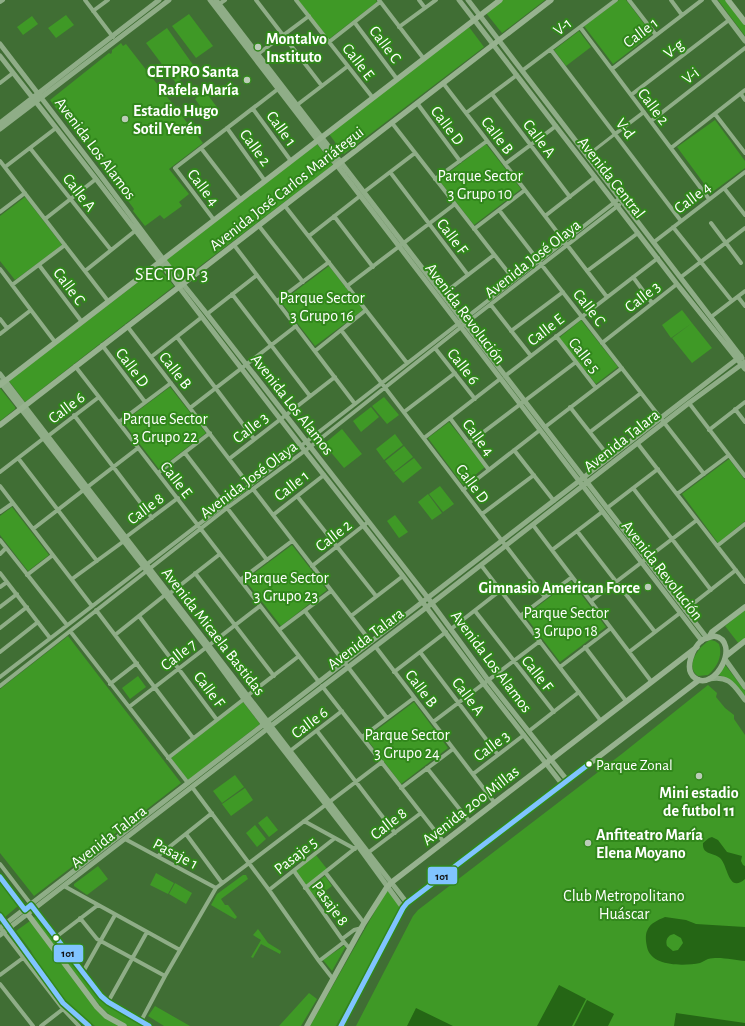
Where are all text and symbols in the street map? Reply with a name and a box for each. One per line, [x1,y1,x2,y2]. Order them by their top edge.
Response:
street label: V-1 [551,15,575,39]
street label: Calle 1 [620,15,661,51]
street label: Calle C [366,23,404,66]
place label: Montalvo Instituto [266,31,327,65]
street label: V-g [661,36,687,61]
street label: Calle E [339,40,377,83]
marker: Montalvo Instituto [253,42,263,52]
place label: CETPRO Santa Rafela María [147,64,239,98]
street label: V-i [679,64,702,87]
marker: CETPRO Santa Rafela María [242,75,252,85]
street label: Calle 2 [634,85,672,128]
street label: Avenida Los Alamos [52,95,139,203]
place label: Estadio Hugo Sotil Yerén [133,103,219,137]
street label: Calle D [428,103,467,148]
street label: Calle 1 [263,108,299,149]
marker: Estadio Hugo Sotil Yerén [120,114,130,124]
street label: Calle B [478,114,516,157]
street label: V-d [613,115,638,142]
street label: Calle A [520,117,558,161]
street label: Avenida José Carlos Mariátegui [206,124,367,254]
street label: Calle 2 [237,126,274,169]
street label: Avenida Central [575,134,648,221]
street label: Calle 4 [184,166,222,209]
park label: Parque Sector 3 Grupo 10 [437,168,523,202]
street label: Calle A [60,171,99,214]
street label: Calle 4 [671,179,714,217]
street label: Calle F [434,216,471,258]
street label: Avenida José Olaya [482,216,584,302]
street label: Avenida Revolución [422,260,508,367]
street label: Calle C [50,265,88,308]
district label: SECTOR 3 [135,266,209,284]
street label: Calle 3 [622,278,663,315]
street label: Calle C [570,286,608,329]
park label: Parque Sector 3 Grupo 16 [279,290,365,324]
street label: Calle E [524,311,567,349]
street label: Calle 5 [565,335,603,376]
street label: Calle D [113,345,152,390]
street label: Calle 6 [444,345,482,388]
street label: Calle B [156,349,195,392]
street label: Avenida Los Alamos [248,351,336,458]
street label: Calle 6 [45,389,88,427]
street label: Avenida Talara [581,406,662,475]
street label: Calle 3 [230,409,271,446]
park label: Parque Sector 3 Grupo 22 [122,411,208,445]
street label: Calle 4 [459,416,497,459]
street label: Avenida José Olaya [197,438,301,522]
street label: Calle E [157,458,195,501]
street label: Calle D [453,461,492,506]
street label: Calle 1 [271,467,312,504]
street label: Calle 8 [124,490,167,528]
street label: Calle 2 [313,517,355,555]
street label: Avenida Revolución [619,518,706,623]
street label: Avenida Micaela Bastidas [159,565,268,698]
park label: Parque Sector 3 Grupo 23 [243,570,329,604]
place label: Gimnasio American Force [478,580,640,596]
marker: Gimnasio American Force [643,582,653,592]
street label: Avenida Talara [324,605,407,673]
park label: Parque Sector 3 Grupo 18 [523,605,609,639]
street label: Avenida Los Alamos [448,608,535,716]
street label: Calle 7 [158,636,200,674]
street label: Calle F [518,653,557,695]
street label: Calle B [402,667,440,710]
street label: Calle F [191,669,228,711]
street label: Calle A [449,675,487,719]
street label: Calle 6 [288,704,331,742]
park label: Parque Sector 3 Grupo 24 [364,727,450,761]
street label: Calle 3 [471,727,512,764]
place label: Parque Zonal [596,758,673,773]
marker: Parque Zonal [584,759,594,769]
street label: Avenida 200 Millas [419,763,522,848]
marker: Mini estadio de futbol 11 [694,771,704,781]
place label: Mini estadio de futbol 11 [659,785,739,819]
street label: Avenida Talara [68,802,149,871]
street label: Calle 8 [367,805,410,843]
place label: Anfiteatro María Elena Moyano [596,827,703,862]
street label: Pasaje 5 [271,834,321,878]
street label: Pasaje 1 [150,835,201,873]
marker: Anfiteatro María Elena Moyano [583,838,593,848]
line badge: 101 [427,866,458,885]
text: 101 [435,871,449,882]
street label: Pasaje 8 [308,878,351,929]
park label: Club Metropolitano Huáscar [563,888,685,922]
unlabelled marker [51,933,61,943]
line badge: 101 [53,944,84,963]
text: 101 [61,948,75,959]

